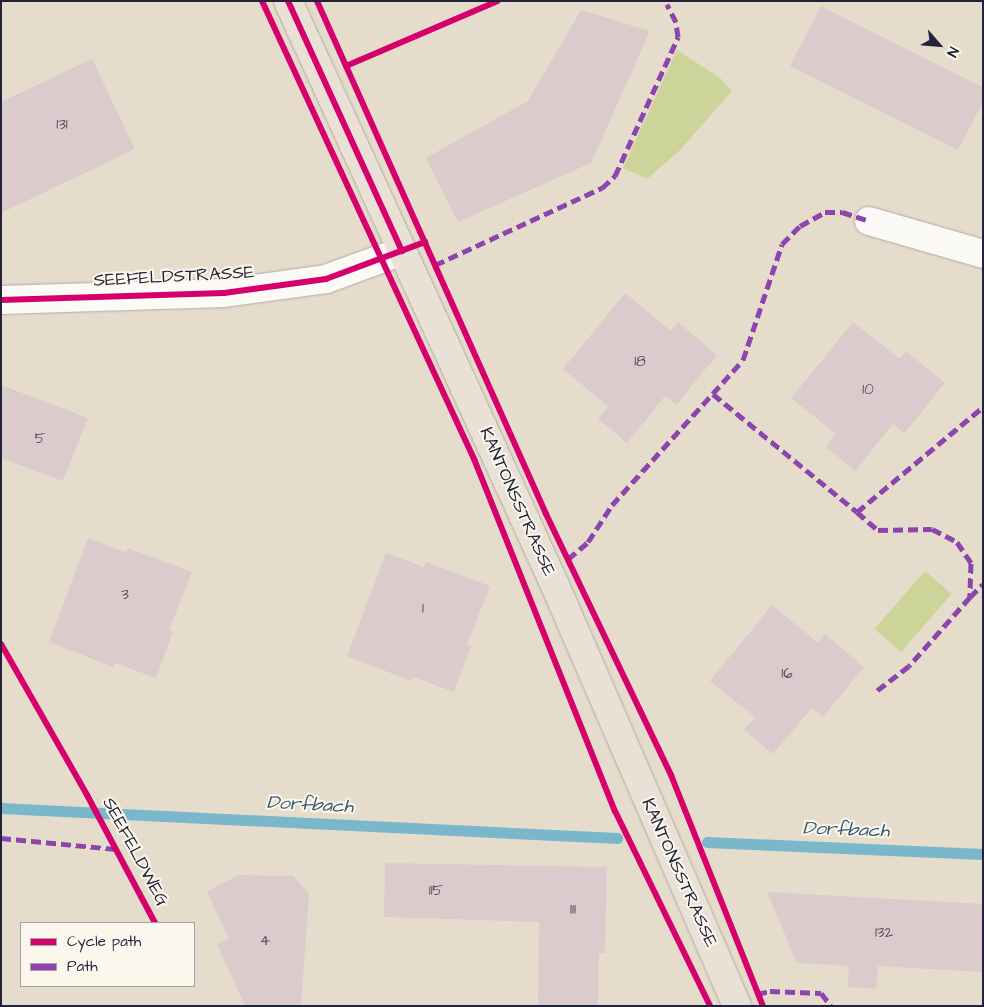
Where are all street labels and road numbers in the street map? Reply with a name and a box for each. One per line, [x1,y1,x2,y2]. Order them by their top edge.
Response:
street label: SEEFELDSTRASSE [93,262,255,292]
street label: KANTONSSTRASSE [474,424,560,580]
street label: SEEFELDWEG [97,794,173,910]
street label: KANTONSSTRASSE [636,795,722,951]

